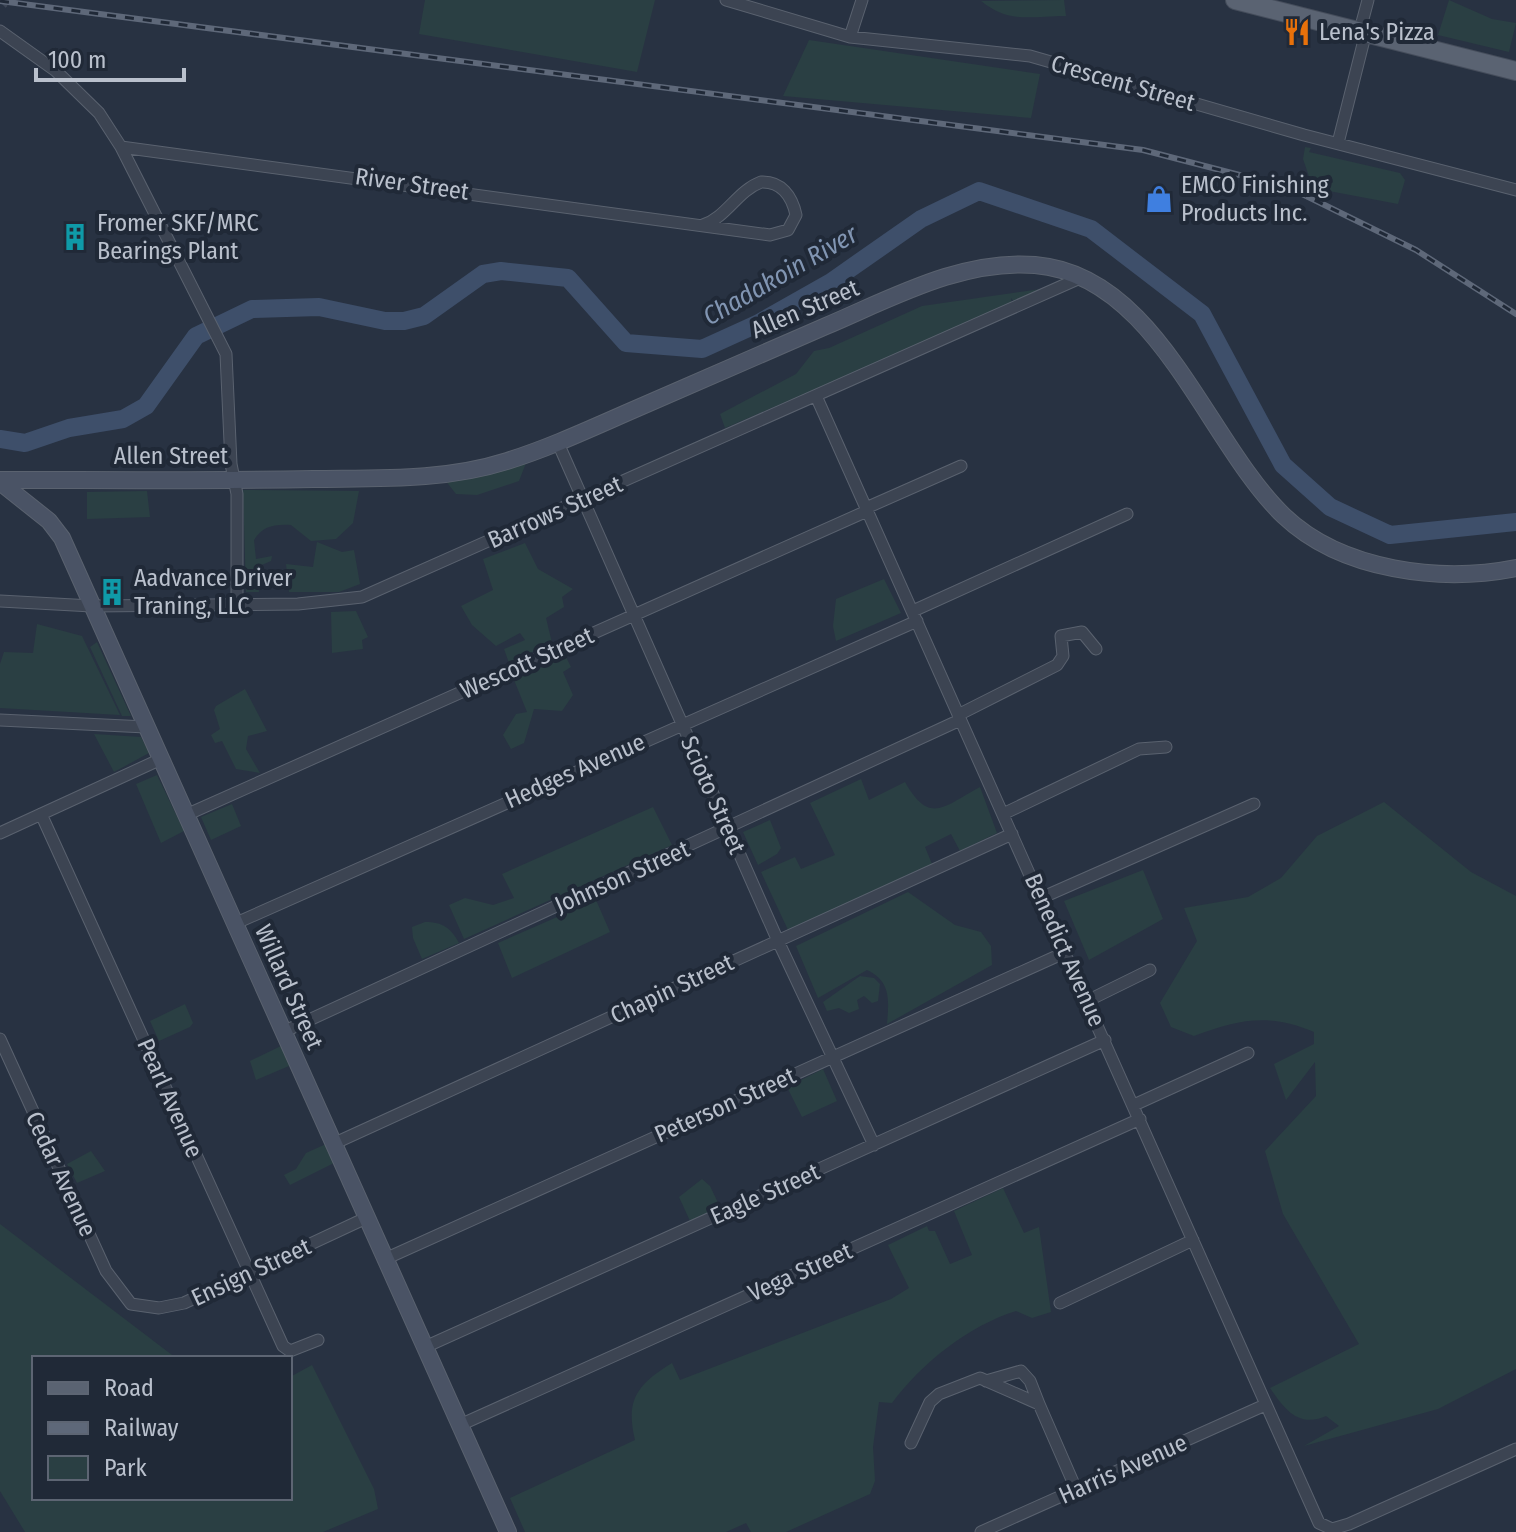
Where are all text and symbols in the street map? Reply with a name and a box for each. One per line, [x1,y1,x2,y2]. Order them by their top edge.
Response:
restaurant icon: Lena's Pizza [1282,17,1312,47]
place label: Lena's Pizza [1319,18,1435,46]
scale bar [36,32,184,82]
text: 100 m [48,46,106,74]
street label: Crescent Street [1048,49,1198,117]
street label: River Street [353,162,471,206]
place label: EMCO Finishing Products Inc. [1181,171,1330,227]
shop icon: EMCO Finishing Products Inc. [1144,184,1174,214]
place label: Fromer SKF/MRC Bearings Plant [97,209,259,265]
water label: Chadakoin River [697,218,864,332]
building icon: Fromer SKF/MRC Bearings Plant [60,222,90,252]
street label: Allen Street [747,274,863,344]
street label: Allen Street [114,442,228,470]
street label: Barrows Street [483,470,627,554]
place label: Aadvance Driver Traning, LLC [134,564,293,620]
building icon: Aadvance Driver Traning, LLC [97,577,127,607]
street label: Wescott Street [456,621,598,705]
street label: Hedges Avenue [501,728,649,814]
street label: Scioto Street [675,732,751,858]
street label: Johnson Street [550,835,694,919]
street label: Benedict Avenue [1019,869,1111,1031]
street label: Willard Street [249,920,329,1054]
street label: Chapin Street [606,948,738,1030]
street label: Pearl Avenue [131,1034,209,1162]
street label: Peterson Street [650,1061,800,1149]
street label: Cedar Avenue [20,1107,102,1241]
street label: Eagle Street [706,1157,824,1230]
street label: Ensign Street [187,1232,315,1312]
street label: Vega Street [744,1237,856,1307]
legend [32,1356,292,1500]
text: Road [104,1374,154,1402]
text: Railway [104,1414,179,1442]
street label: Harris Avenue [1055,1428,1191,1510]
text: Park [104,1454,147,1482]

